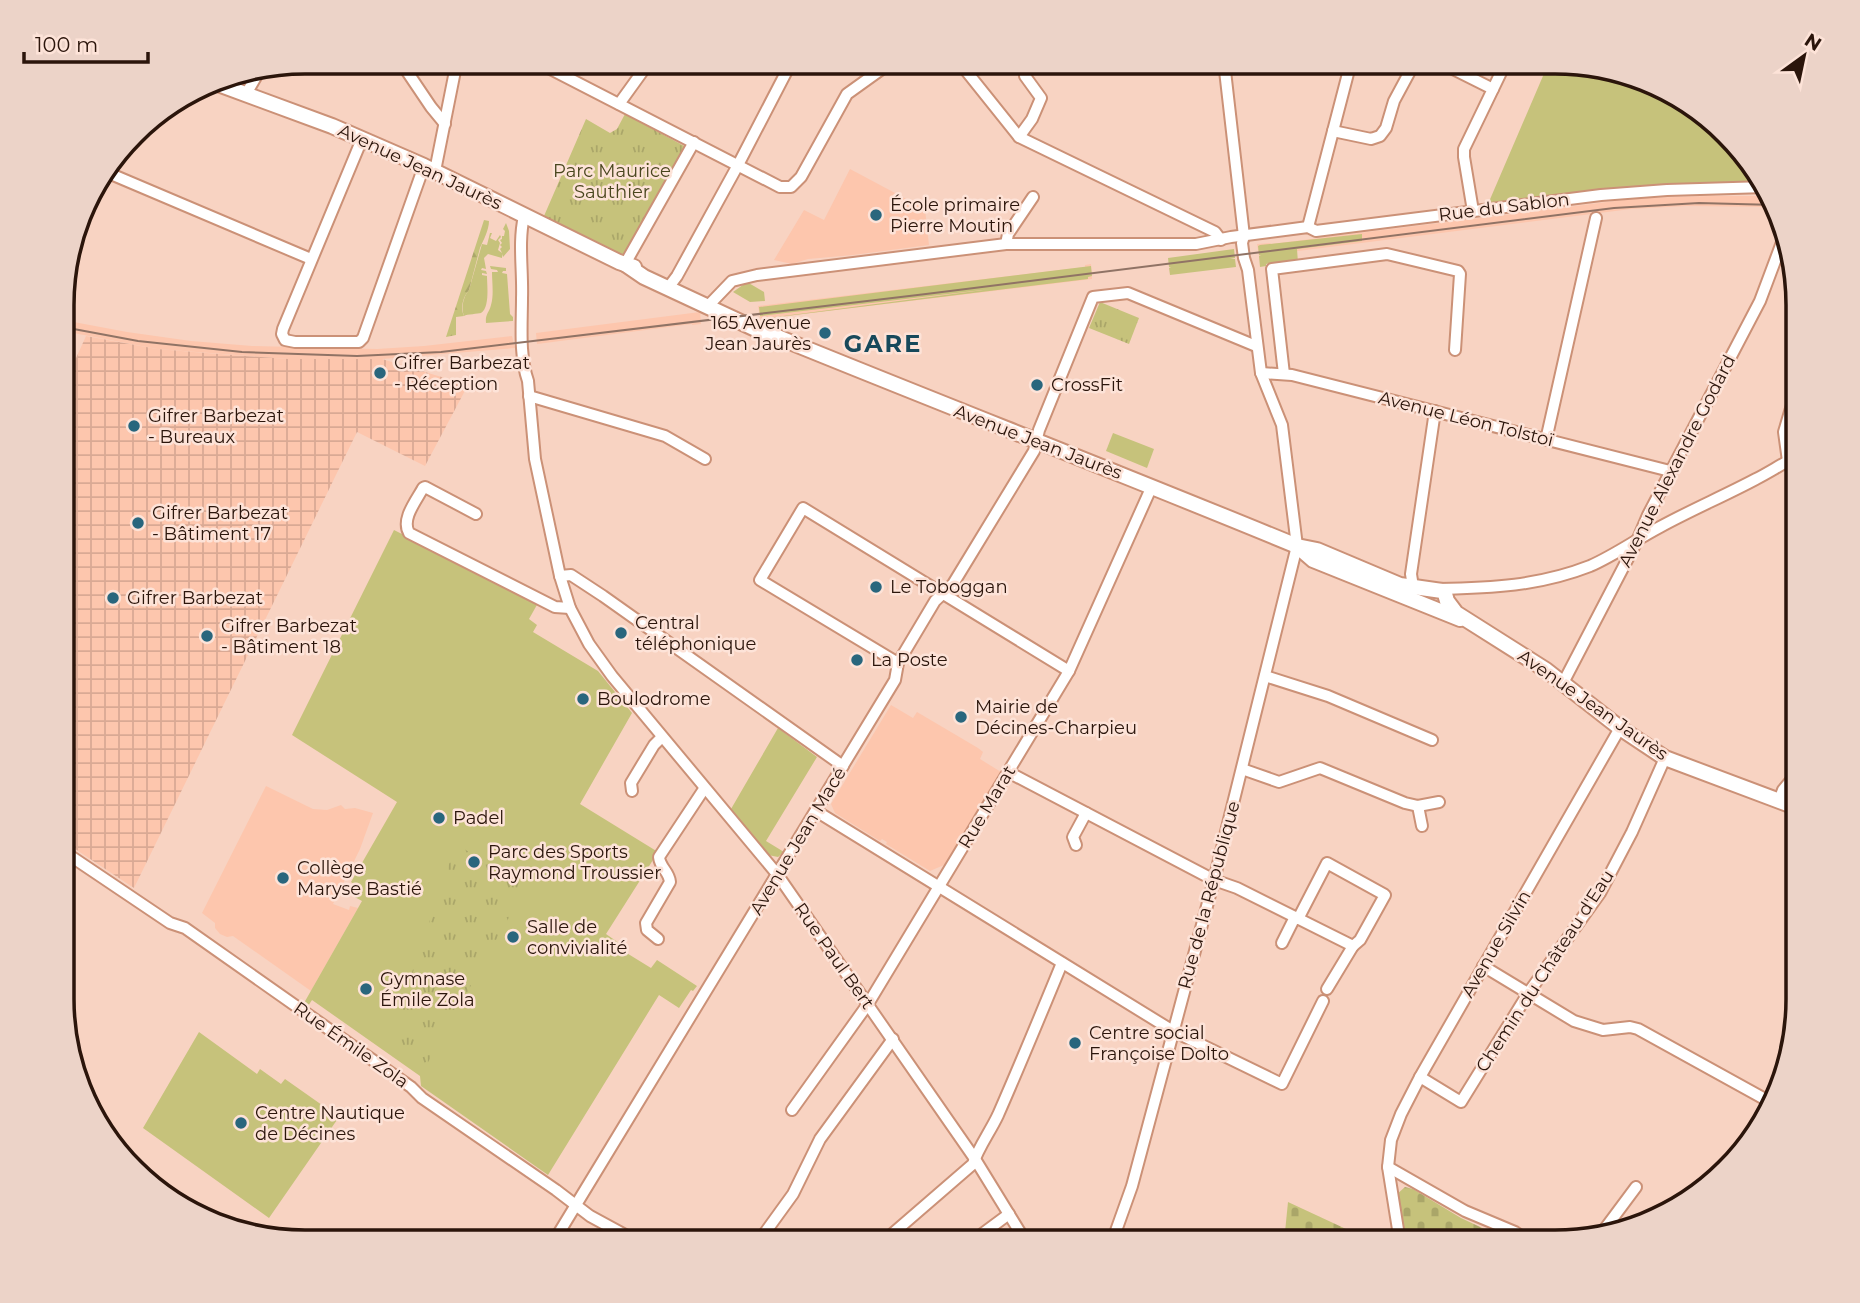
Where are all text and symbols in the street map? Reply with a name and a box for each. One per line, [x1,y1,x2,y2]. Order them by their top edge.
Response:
scale bar [24,21,149,65]
north arrow [1769,21,1839,91]
text: N [1800,28,1826,56]
text: 100 m [35,32,98,57]
street label: Avenue Jean Jaurès [335,119,506,215]
park label: Parc Maurice Sauthier [553,160,671,203]
street label: Rue du Sablon [1437,188,1571,226]
place label: École primaire Pierre Moutin [890,194,1020,237]
marker: École primaire Pierre Moutin [868,207,884,223]
place label: 165 Avenue Jean Jaurès [704,312,811,355]
marker: 165 Avenue Jean Jaurès [817,325,833,341]
district label: GARE [844,329,922,358]
street label: Avenue Alexandre Godard [1614,351,1740,571]
place label: Gifrer Barbezat - Réception [394,352,530,395]
marker: Gifrer Barbezat - Réception [372,365,388,381]
place label: CrossFit [1051,374,1123,396]
marker: CrossFit [1029,377,1045,393]
street label: Avenue Léon Tolstoï [1376,387,1556,451]
street label: Avenue Jean Jaurès [951,400,1125,484]
place label: Gifrer Barbezat - Bureaux [148,405,284,448]
marker: Gifrer Barbezat - Bureaux [126,418,142,434]
place label: Gifrer Barbezat - Bâtiment 17 [152,502,288,545]
marker: Gifrer Barbezat - Bâtiment 17 [130,515,146,531]
place label: Le Toboggan [890,576,1008,598]
marker: Le Toboggan [868,579,884,595]
place label: Gifrer Barbezat [127,587,263,609]
marker: Gifrer Barbezat [105,590,121,606]
place label: Central téléphonique [635,612,757,655]
place label: Gifrer Barbezat - Bâtiment 18 [221,615,357,658]
marker: Central téléphonique [613,625,629,641]
marker: Gifrer Barbezat - Bâtiment 18 [199,628,215,644]
street label: Avenue Jean Jaurès [1514,645,1672,765]
place label: La Poste [871,649,948,671]
marker: La Poste [849,652,865,668]
place label: Boulodrome [597,688,711,710]
marker: Boulodrome [575,691,591,707]
place label: Mairie de Décines-Charpieu [975,696,1137,739]
marker: Mairie de Décines-Charpieu [953,709,969,725]
street label: Rue Marat [954,762,1020,852]
street label: Avenue Jean Macé [745,763,851,919]
street label: Rue de la République [1173,798,1245,992]
place label: Padel [453,807,504,829]
marker: Padel [431,810,447,826]
place label: Parc des Sports Raymond Troussier [488,841,661,884]
marker: Parc des Sports Raymond Troussier [466,854,482,870]
place label: Collège Maryse Bastié [297,857,422,900]
street label: Chemin du Château d'Eau [1471,866,1619,1076]
marker: Collège Maryse Bastié [275,870,291,886]
street label: Avenue Silvin [1456,886,1536,1002]
street label: Rue Paul Bert [789,899,879,1013]
place label: Salle de convivialité [527,916,628,959]
marker: Salle de convivialité [505,929,521,945]
place label: Gymnase Émile Zola [380,968,475,1011]
marker: Gymnase Émile Zola [358,981,374,997]
street label: Rue Émile Zola [289,997,413,1093]
place label: Centre social Françoise Dolto [1089,1022,1229,1065]
marker: Centre social Françoise Dolto [1067,1035,1083,1051]
place label: Centre Nautique de Décines [255,1102,405,1145]
marker: Centre Nautique de Décines [233,1115,249,1131]

